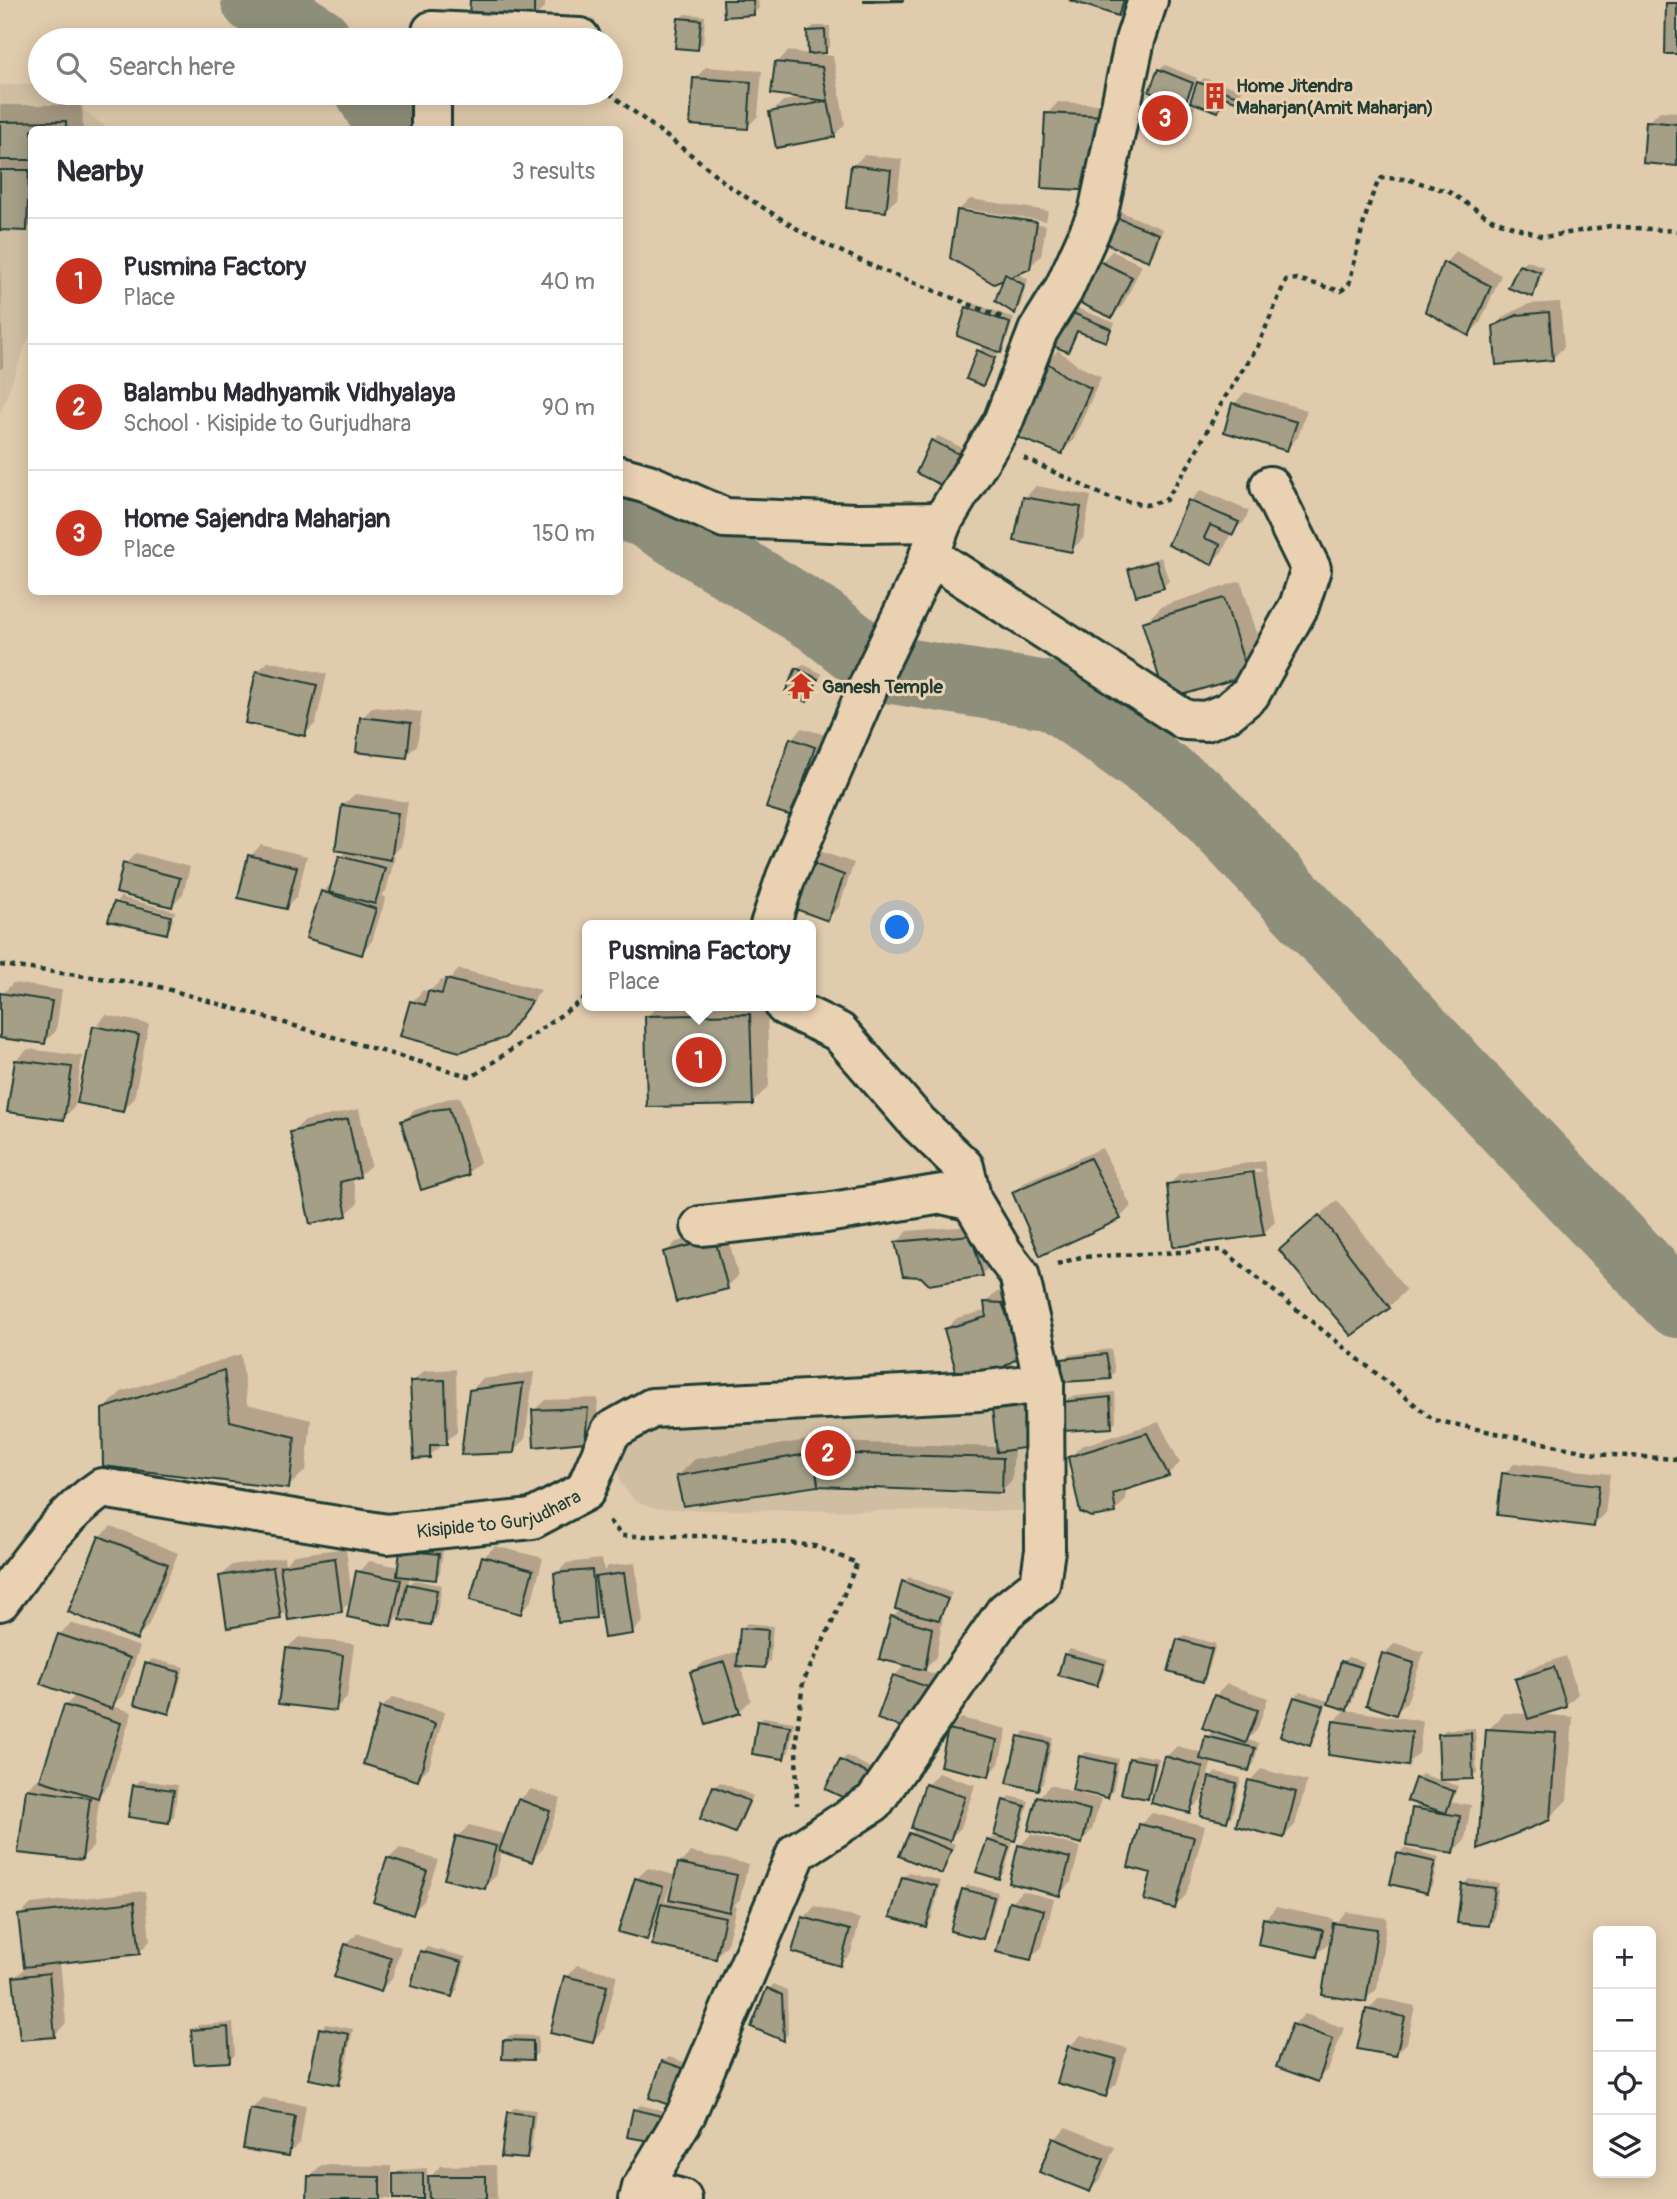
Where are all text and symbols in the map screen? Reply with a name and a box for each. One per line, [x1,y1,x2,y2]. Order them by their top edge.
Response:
search box [28,28,623,105]
icon: search [52,48,90,86]
text: Search here [108,51,235,83]
place label: Home Jitendra Maharjan(Amit Maharjan) [1236,74,1434,120]
building icon: Home Jitendra Maharjan(Amit Maharjan) [1200,81,1230,111]
pin: 3 [1142,92,1188,144]
text: Nearby [56,153,143,190]
text: 3 results [512,157,595,186]
text: Pusmina Factory [123,251,306,283]
text: 1 [75,267,84,296]
text: 40 m [541,267,595,296]
text: Place [123,283,175,312]
text: Balambu Madhyamik Vidhyalaya [123,377,456,409]
text: 2 [73,393,85,422]
text: 90 m [542,393,595,422]
text: School · Kisipide to Gurjudhara [123,409,411,438]
text: Home Sajendra Maharjan [123,503,391,535]
text: 3 [73,519,85,548]
text: 150 m [532,519,595,548]
text: Place [123,535,175,564]
temple icon: Ganesh Temple [786,671,816,701]
place label: Ganesh Temple [822,675,943,699]
your location [880,910,914,944]
popup [582,920,816,1011]
text: Pusmina Factory [607,935,791,967]
text: Place [607,967,659,996]
pin: 1 [676,1034,722,1086]
pin: 2 [805,1427,851,1479]
street label: Kisipide to Gurjudhara [415,1484,585,1544]
map controls [1593,1926,1656,2178]
button: + [1593,1926,1656,1989]
button: − [1593,1989,1656,2052]
button: locate [1593,2052,1656,2115]
button: layers [1593,2115,1656,2178]

